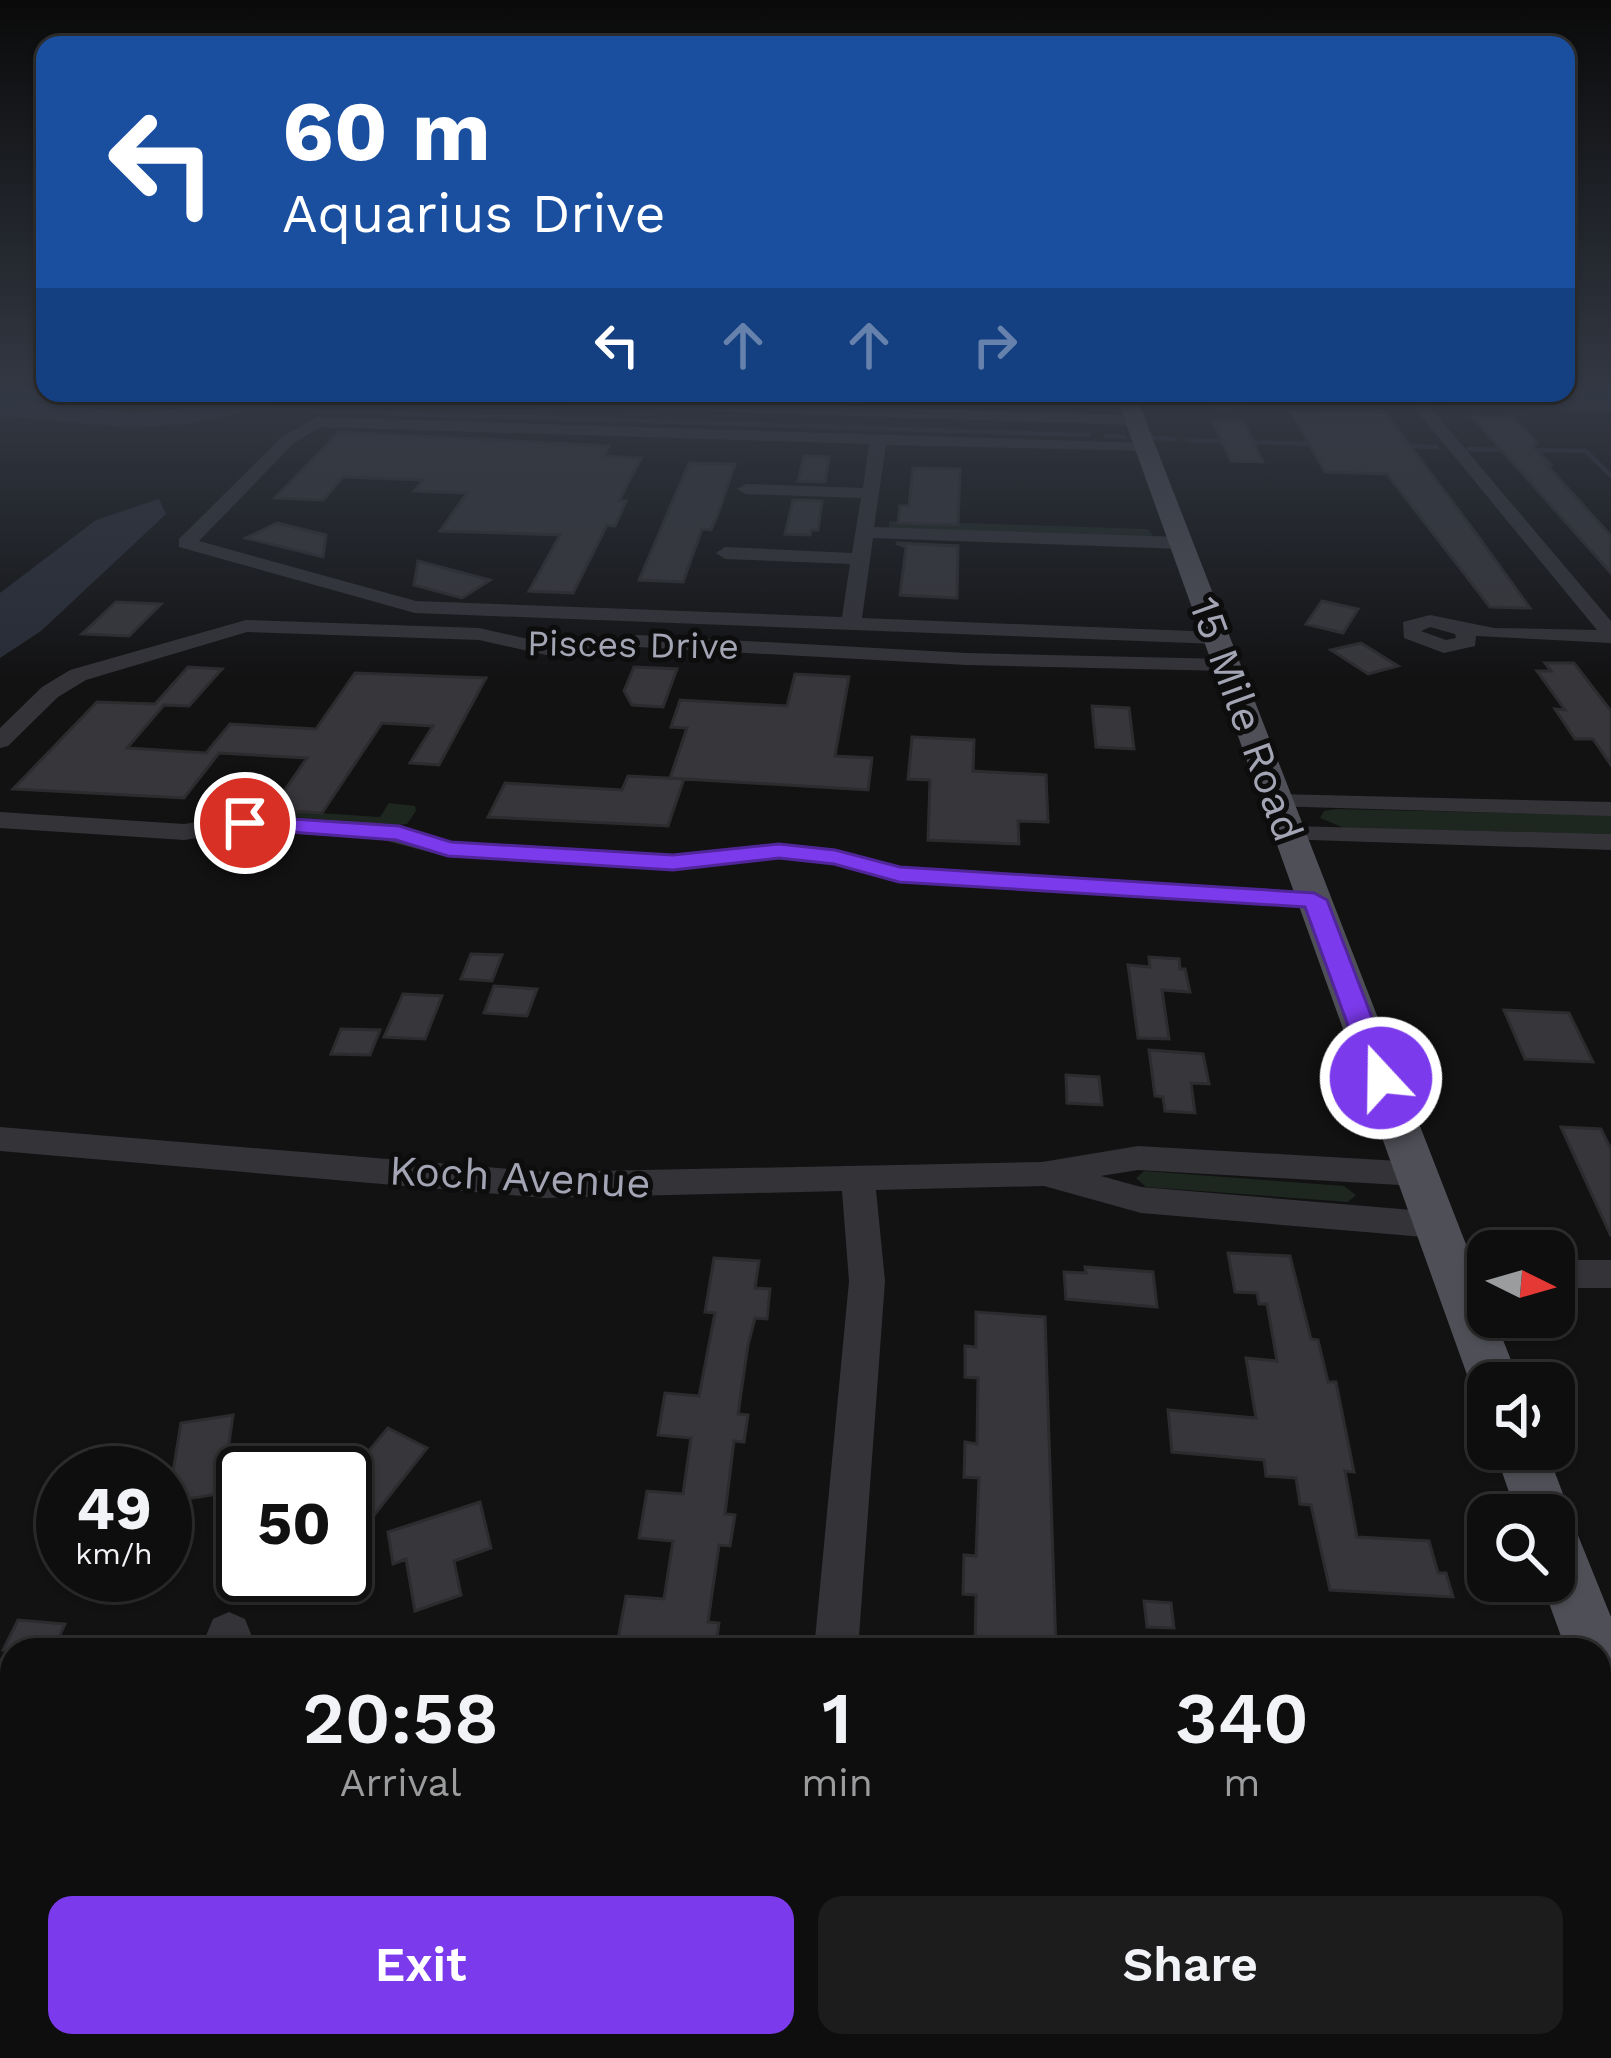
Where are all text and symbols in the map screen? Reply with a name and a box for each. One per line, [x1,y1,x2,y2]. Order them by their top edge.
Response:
text: 60 m [282,82,491,180]
icon: left [84,84,240,240]
text: Aquarius Drive [282,182,666,245]
icon: left [584,312,650,378]
icon: ahead [710,312,776,378]
icon: ahead [836,312,902,378]
icon: right [962,312,1028,378]
street label: 15 Mile Road [1180,590,1313,848]
street label: Pisces Drive [527,622,739,668]
pin [194,772,296,874]
icon: arrive [212,790,278,856]
position arrow [1318,1015,1444,1141]
street label: Koch Avenue [388,1145,652,1208]
north arrow [1467,1230,1575,1338]
map controls [1467,1230,1575,1602]
button: sound [1467,1362,1575,1470]
speed limit sign: 50 [216,1446,372,1602]
text: 49 [76,1473,152,1544]
button: search [1467,1494,1575,1602]
text: km/h [75,1536,153,1571]
text: 20:58 [302,1676,499,1760]
text: 1 [822,1676,852,1760]
text: 340 [1175,1676,1309,1760]
text: Arrival [340,1760,461,1805]
text: min [801,1760,873,1805]
text: m [1223,1760,1260,1805]
button: Exit [48,1896,794,2034]
button: Share [818,1896,1563,2034]

